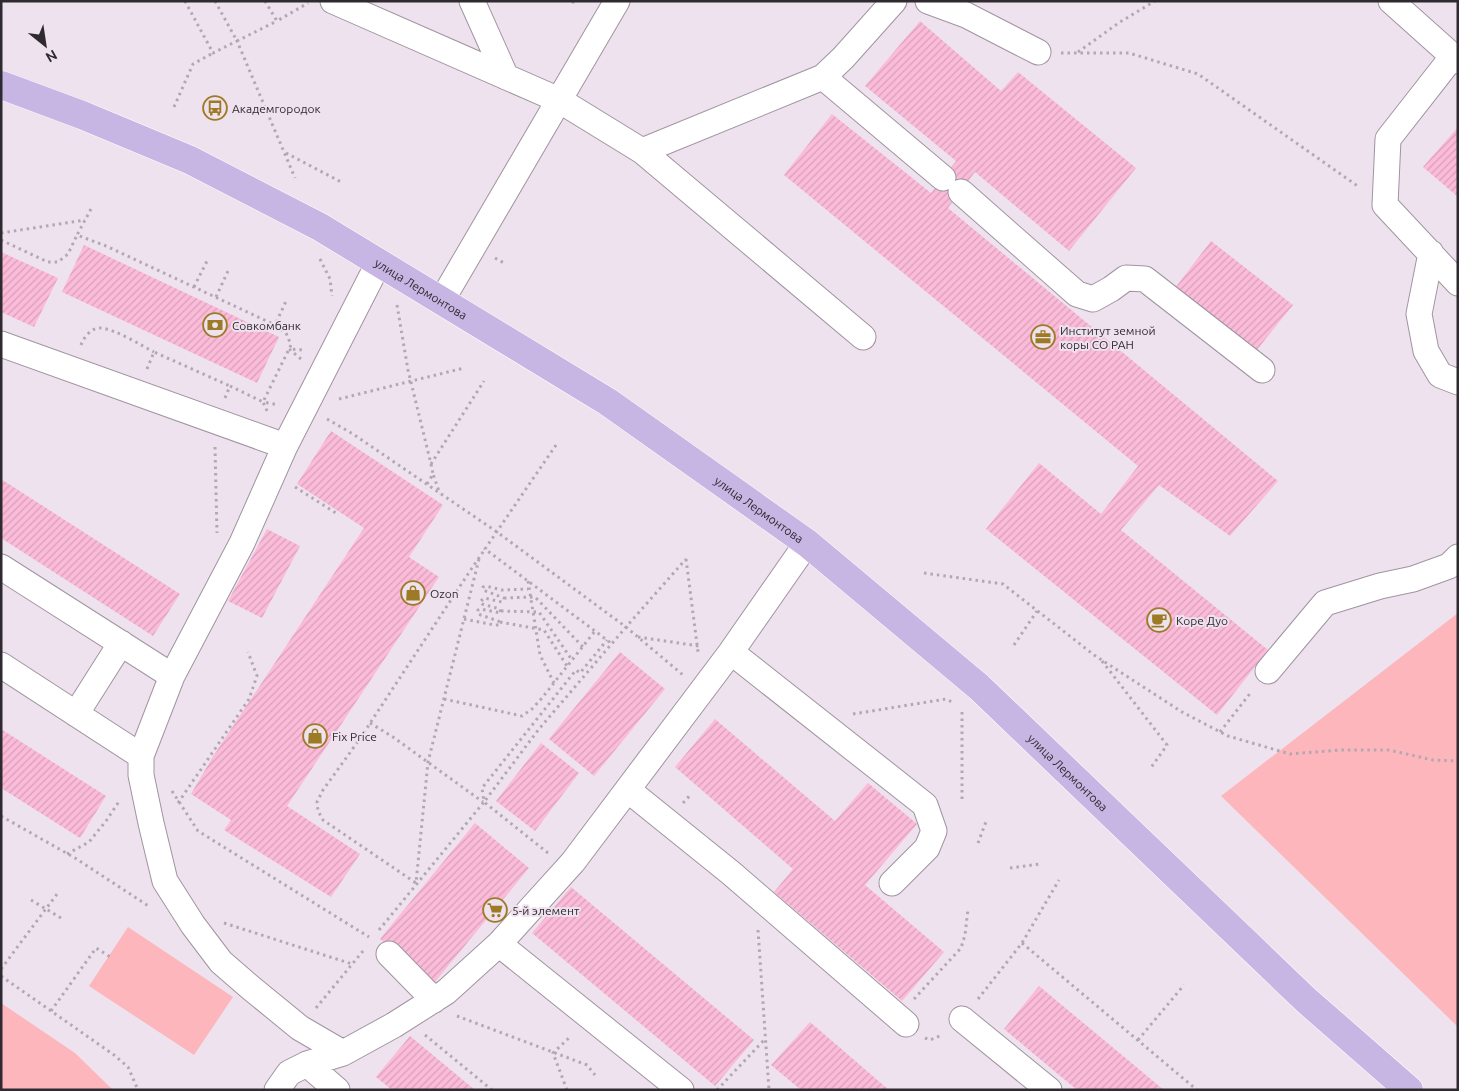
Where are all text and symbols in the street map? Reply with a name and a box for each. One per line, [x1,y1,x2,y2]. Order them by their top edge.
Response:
north arrow [20,20,70,70]
text: N [43,47,60,66]
bus stop icon: Академгородок [202,95,228,121]
place label: Академгородок [232,102,321,115]
street label: улица Лермонтова [373,256,470,321]
bank icon: Совкомбанк [202,312,228,338]
place label: Совкомбанк [232,319,301,332]
office icon: Институт земной коры СО РАН [1030,324,1056,350]
place label: Институт земной коры СО РАН [1060,324,1156,351]
street label: улица Лермонтова [712,473,806,545]
shop icon: Ozon [400,580,426,606]
place label: Ozon [430,587,459,600]
cafe icon: Коре Дуо [1146,607,1172,633]
place label: Коре Дуо [1176,614,1228,627]
shop icon: Fix Price [302,723,328,749]
place label: Fix Price [332,730,377,743]
street label: улица Лермонтова [1025,731,1111,813]
supermarket icon: 5-й элемент [482,897,508,923]
place label: 5-й элемент [512,904,580,917]

